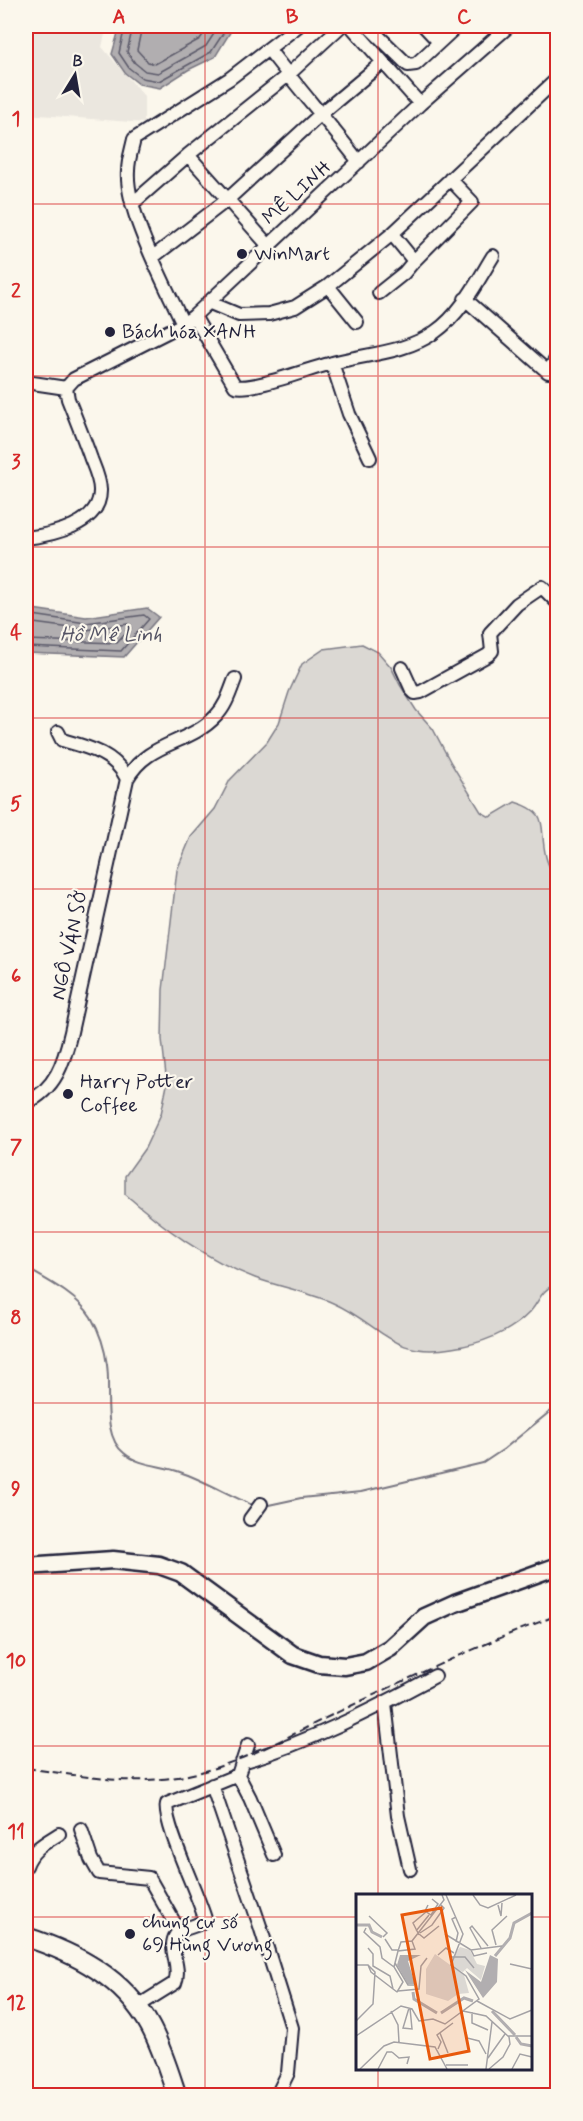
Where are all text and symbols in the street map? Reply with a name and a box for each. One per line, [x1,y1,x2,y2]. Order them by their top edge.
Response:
text: A [112,4,126,31]
text: B [286,4,299,31]
text: C [457,4,472,31]
north arrow [45,45,105,105]
text: B [71,50,85,73]
text: 1 [12,106,20,133]
street label: MÊ LINH [256,155,338,231]
place label: WinMart [254,241,330,268]
marker: WinMart [235,247,249,261]
text: 2 [11,278,21,305]
place label: Bách hóa XANH [122,319,256,346]
marker: Bách hóa XANH [103,325,117,339]
text: 3 [11,449,21,476]
text: 4 [10,620,22,647]
water label: Hồ Mê Linh [60,621,162,649]
text: 5 [10,791,22,818]
street label: NGÔ VĂN SỞ [45,888,95,1002]
text: 6 [11,963,21,990]
place label: Harry Potter Coffee [80,1069,193,1119]
marker: Harry Potter Coffee [61,1087,75,1101]
text: 7 [10,1134,22,1161]
text: 8 [10,1305,22,1332]
text: 9 [11,1476,21,1503]
text: 10 [6,1648,26,1675]
text: 11 [7,1819,25,1846]
inset map [356,1894,532,2070]
place label: chung cư số 69 Hùng Vương [142,1909,273,1961]
marker: chung cư số 69 Hùng Vương [123,1927,137,1941]
text: 12 [6,1990,26,2017]

